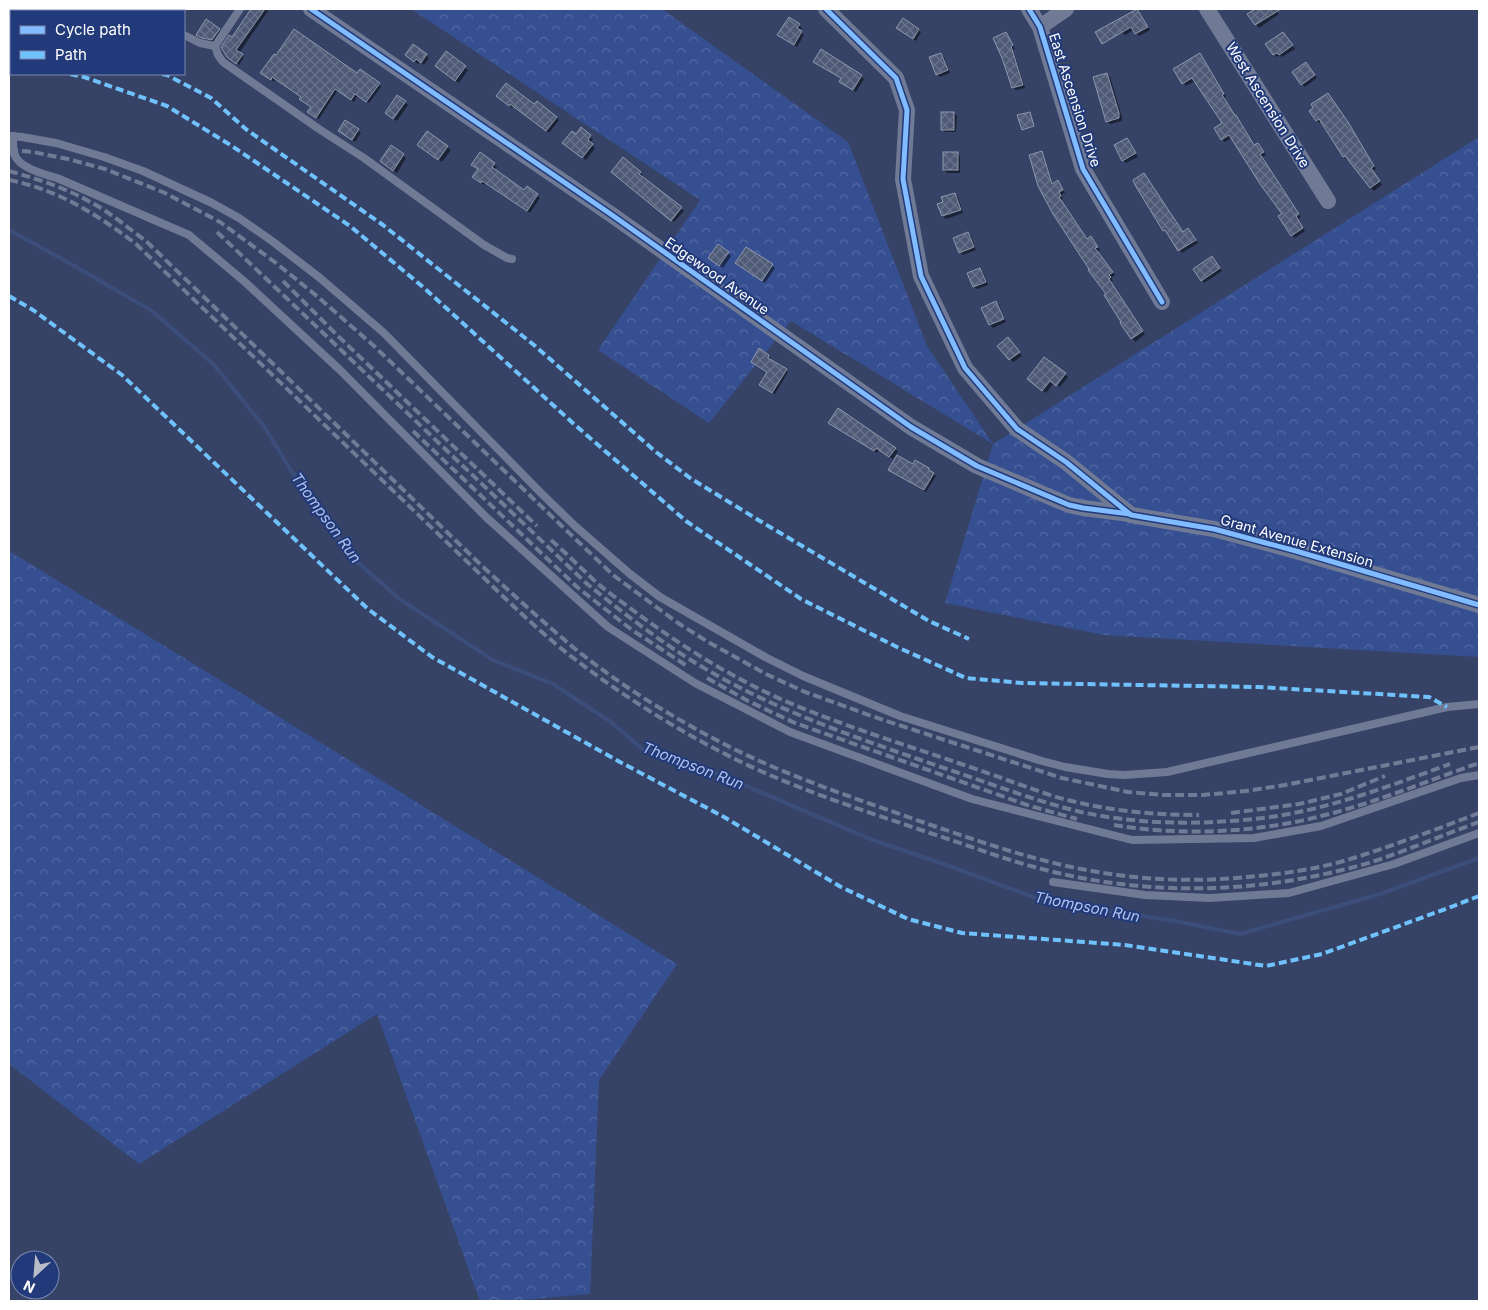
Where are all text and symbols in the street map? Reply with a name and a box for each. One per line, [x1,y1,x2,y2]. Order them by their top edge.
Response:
legend [10,10,185,75]
text: Cycle path [55,20,131,39]
street label: East Ascension Drive [1046,31,1105,169]
street label: West Ascension Drive [1223,39,1314,171]
text: Path [55,45,87,64]
street label: Edgewood Avenue [662,233,773,318]
water label: Thompson Run [287,469,366,567]
street label: Grant Avenue Extension [1219,511,1375,570]
water label: Thompson Run [640,737,747,794]
water label: Thompson Run [1033,887,1142,926]
north arrow [10,1250,60,1300]
text: N [21,1277,38,1297]

